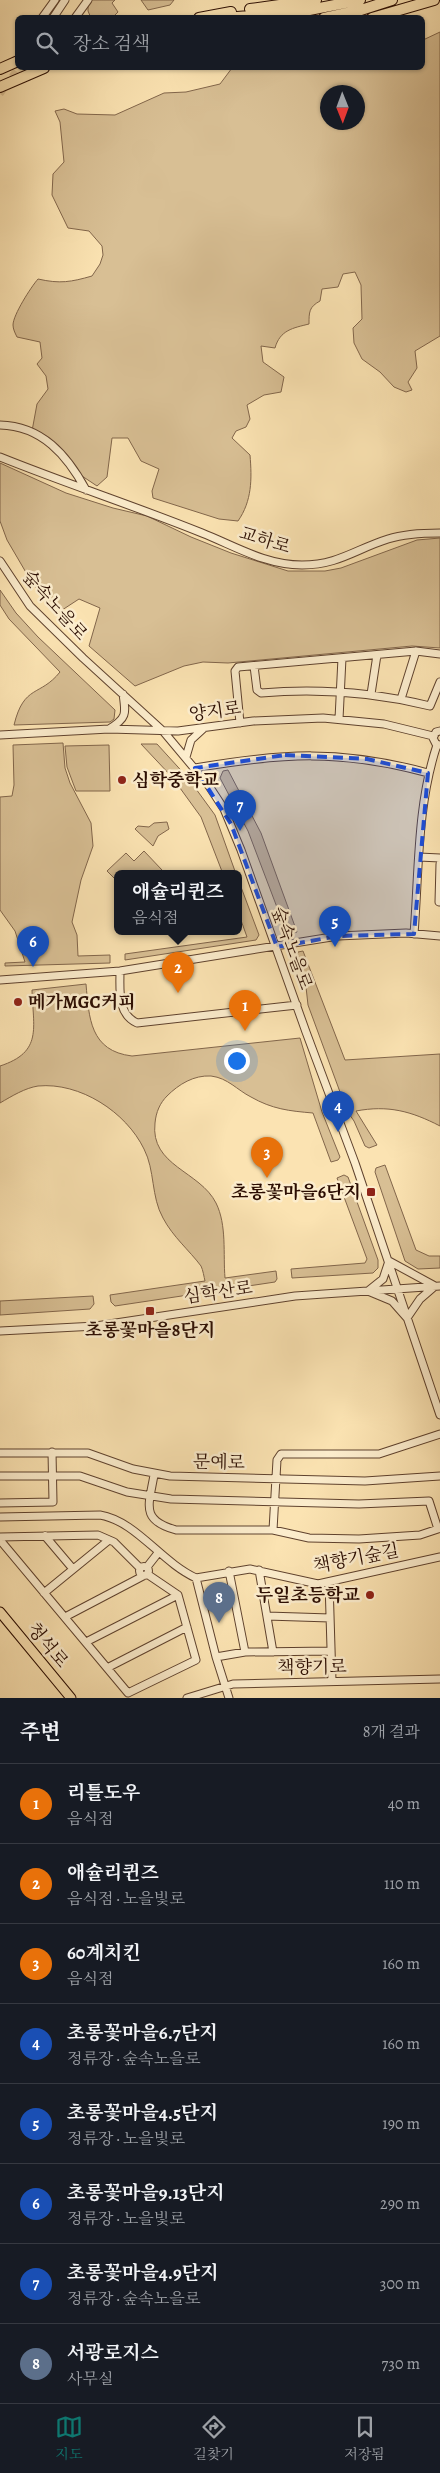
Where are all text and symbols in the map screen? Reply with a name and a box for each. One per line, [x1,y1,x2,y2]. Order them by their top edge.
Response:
search box [15,15,425,70]
icon: search [33,29,61,57]
text: 장소 검색 [73,31,150,57]
north arrow [320,85,365,130]
street label: 교하로 [237,521,293,559]
street label: 숲속노을로 [17,565,93,645]
street label: 양지로 [187,695,243,727]
place label: 심학중학교 [132,768,220,792]
marker: 심학중학교 [116,774,128,786]
pin: 7 [224,790,256,831]
popup [114,870,242,935]
text: 애슐리퀸즈 [132,879,224,905]
street label: 숲속노을로 [266,903,318,993]
pin: 5 [319,906,351,947]
text: 음식점 [132,907,178,929]
pin: 6 [17,926,49,967]
pin: 2 [162,952,194,993]
place label: 메가MGC커피 [28,990,135,1014]
pin: 1 [229,990,261,1031]
marker: 메가MGC커피 [12,996,24,1008]
your location [224,1048,250,1074]
pin: 4 [322,1091,354,1132]
pin: 3 [251,1137,283,1178]
place label: 초롱꽃마을6단지 [231,1180,361,1204]
marker: 초롱꽃마을6단지 [365,1186,377,1198]
street label: 심학산로 [182,1275,254,1309]
marker: 초롱꽃마을8단지 [144,1305,156,1317]
place label: 초롱꽃마을8단지 [85,1318,215,1342]
street label: 문예로 [193,1450,245,1474]
street label: 책향기숲길 [311,1538,401,1578]
pin: 8 [203,1582,235,1623]
place label: 두일초등학교 [256,1583,361,1607]
marker: 두일초등학교 [364,1589,376,1601]
street label: 청석로 [22,1617,74,1673]
street label: 책향기로 [277,1654,347,1680]
text: 주변 [20,1718,61,1746]
text: 8개 결과 [363,1721,420,1743]
text: 리틀도우 [67,1780,140,1806]
text: 1 [33,1793,39,1815]
text: 40 m [388,1793,420,1815]
text: 음식점 [67,1808,113,1830]
text: 애슐리퀸즈 [67,1860,159,1886]
text: 2 [32,1873,40,1895]
text: 110 m [384,1873,420,1895]
text: 음식점 · 노을빛로 [67,1888,185,1910]
text: 60계치킨 [67,1940,141,1966]
text: 3 [33,1953,39,1975]
text: 160 m [382,1953,420,1975]
text: 음식점 [67,1968,113,1990]
text: 초롱꽃마을6.7단지 [67,2020,218,2046]
text: 4 [32,2033,40,2055]
text: 160 m [382,2033,420,2055]
text: 정류장 · 숲속노을로 [67,2048,200,2070]
text: 초롱꽃마을4.5단지 [67,2100,218,2126]
text: 5 [33,2113,39,2135]
text: 190 m [382,2113,420,2135]
text: 정류장 · 노을빛로 [67,2128,185,2150]
text: 초롱꽃마을9.13단지 [67,2180,224,2206]
text: 6 [32,2193,40,2215]
text: 290 m [380,2193,420,2215]
text: 정류장 · 노을빛로 [67,2208,185,2230]
text: 초롱꽃마을4.9단지 [67,2260,218,2286]
text: 7 [33,2273,39,2295]
text: 300 m [380,2273,420,2295]
text: 정류장 · 숲속노을로 [67,2288,200,2310]
text: 서광로지스 [67,2340,159,2366]
text: 8 [32,2353,40,2375]
text: 730 m [382,2353,420,2375]
text: 사무실 [67,2368,113,2390]
tab: 지도 [55,2413,83,2464]
tab: 길찾기 [193,2413,234,2464]
tab: 저장됨 [344,2413,385,2464]

